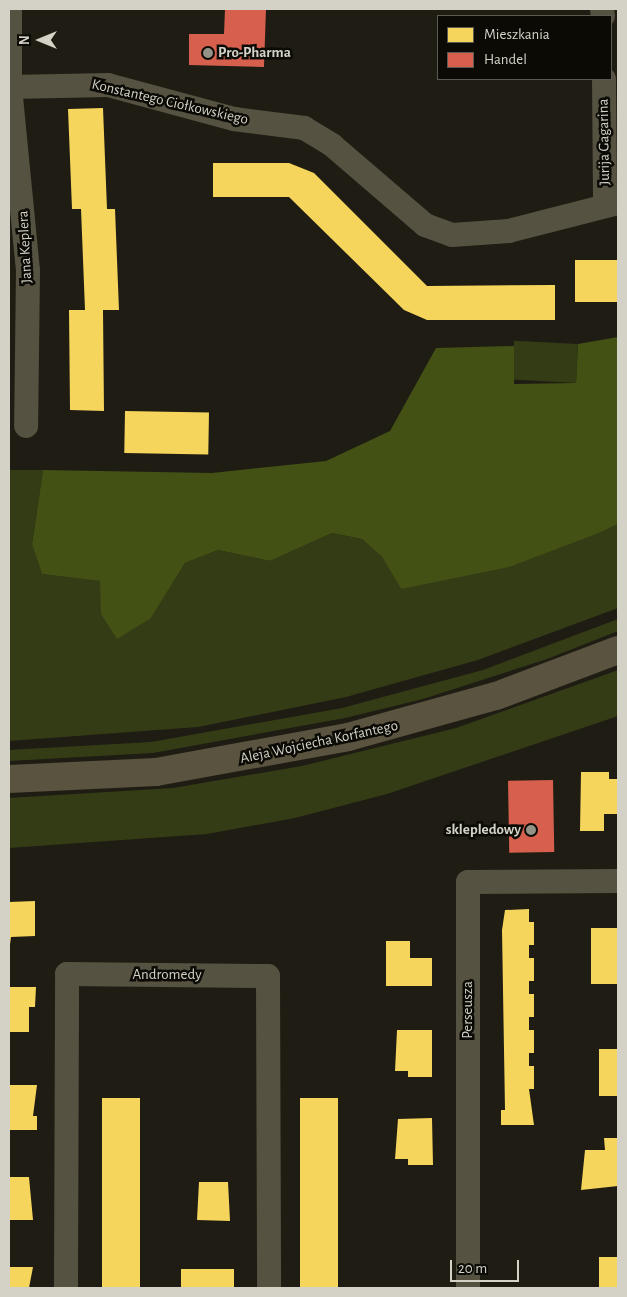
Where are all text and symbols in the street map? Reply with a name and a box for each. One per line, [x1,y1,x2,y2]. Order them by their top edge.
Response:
north arrow [15,15,65,65]
legend [437,15,612,80]
text: Mieszkania [484,27,550,42]
text: N [18,35,32,45]
place label: Pro-Pharma [218,44,291,62]
marker: Pro-Pharma [202,47,214,59]
text: Handel [484,52,527,67]
street label: Konstantego Ciołkowskiego [90,75,250,129]
street label: Jurija Gagarina [594,99,614,185]
street label: Jana Keplera [14,210,36,284]
street label: Aleja Wojciecha Korfantego [238,716,400,768]
place label: sklepledowy [446,821,521,839]
marker: sklepledowy [525,824,537,836]
street label: Andromedy [132,966,202,984]
street label: Perseusza [459,981,477,1039]
scale bar [452,1250,521,1282]
text: 20 m [458,1261,487,1276]

